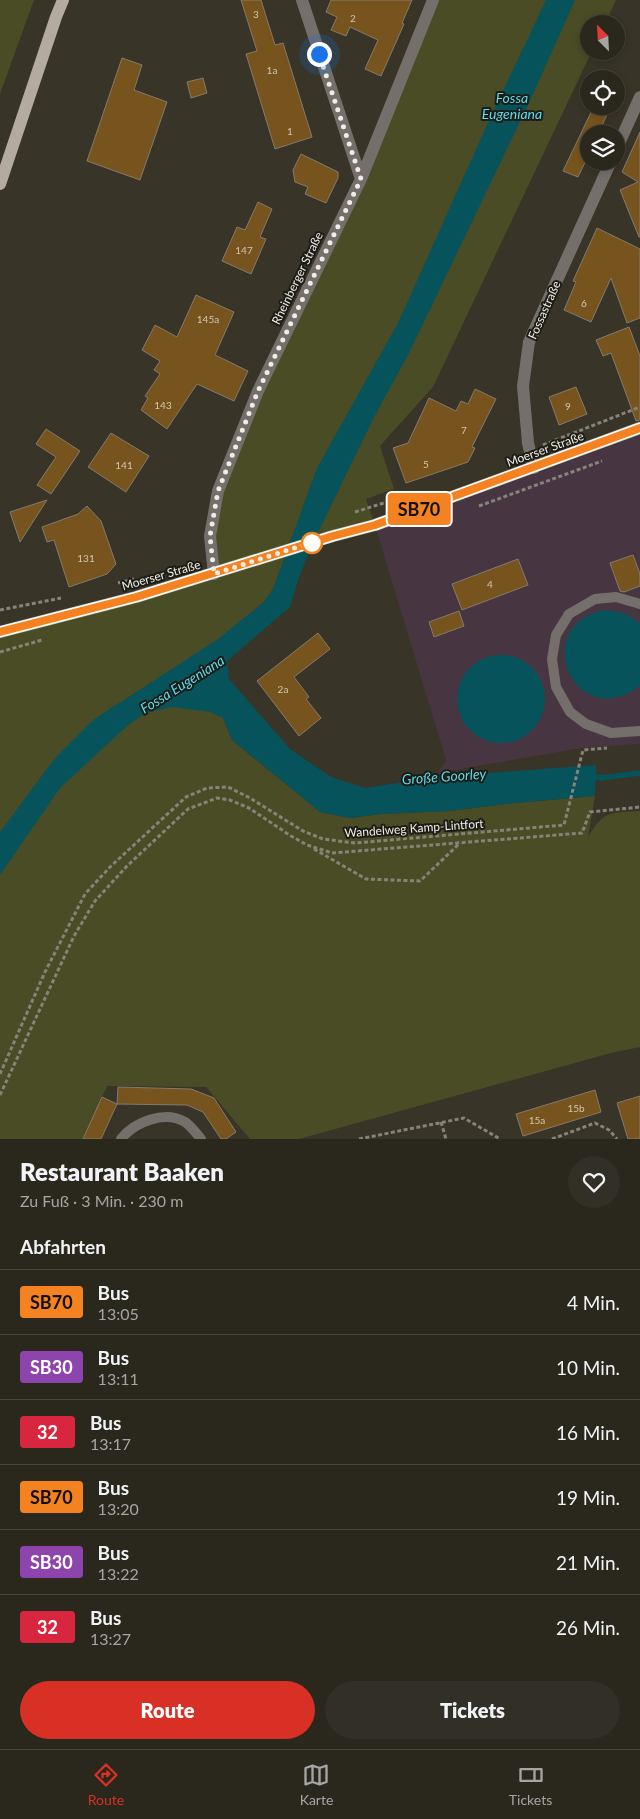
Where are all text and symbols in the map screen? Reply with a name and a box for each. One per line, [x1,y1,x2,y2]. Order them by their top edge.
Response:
house number: 3 [253,8,259,20]
house number: 2 [350,12,356,24]
north arrow [580,15,625,60]
map controls [580,15,625,170]
your location [307,42,332,67]
house number: 1a [267,64,277,76]
button: locate [580,70,625,115]
water label: Fossa Eugeniana [482,89,542,122]
house number: 1 [287,125,293,137]
button: layers [580,125,625,170]
street label: Rheinberger Straße [268,229,326,327]
house number: 147 [235,244,253,256]
street label: Fossastraße [524,278,564,342]
house number: 6 [581,297,587,309]
house number: 145a [197,313,219,325]
house number: 143 [154,399,172,411]
house number: 9 [565,400,571,412]
house number: 7 [461,424,467,436]
street label: Moerser Straße [504,428,586,470]
house number: 5 [423,458,429,470]
house number: 141 [115,459,133,471]
line badge: SB70 [384,493,454,525]
text: SB70 [398,498,440,520]
unlabelled marker [301,532,323,554]
house number: 131 [77,552,95,564]
street label: Moerser Straße [120,557,202,593]
house number: 4 [487,578,493,590]
water label: Fossa Eugeniana [137,651,227,717]
house number: 2a [278,683,288,695]
water label: Große Goorley [401,765,487,787]
street label: Wandelweg Kamp-Lintfort [344,816,485,840]
house number: 15b [567,1102,585,1114]
house number: 15a [529,1114,545,1126]
button: heart [568,1156,620,1208]
text: Restaurant Baaken [20,1157,224,1186]
text: Zu Fuß · 3 Min. · 230 m [20,1191,183,1210]
text: Abfahrten [20,1235,106,1258]
text: Bus [98,1281,129,1304]
text: SB70 [30,1291,73,1313]
text: 4 Min. [567,1291,620,1314]
text: 13:05 [98,1304,139,1323]
text: Bus [98,1346,129,1369]
text: SB30 [30,1356,73,1378]
text: 10 Min. [556,1356,620,1379]
text: 13:11 [98,1369,139,1388]
text: Bus [90,1411,121,1434]
text: 32 [37,1421,58,1443]
text: 16 Min. [556,1421,620,1444]
text: 13:17 [90,1434,131,1453]
text: Bus [98,1476,129,1499]
text: SB70 [30,1486,73,1508]
text: 19 Min. [556,1486,620,1509]
text: 13:20 [98,1499,139,1518]
text: Bus [98,1541,129,1564]
text: SB30 [30,1551,73,1573]
text: 21 Min. [556,1551,620,1574]
text: 13:22 [98,1564,139,1583]
text: Bus [90,1606,121,1629]
text: 32 [37,1616,58,1638]
text: 26 Min. [556,1616,620,1639]
text: 13:27 [90,1629,131,1648]
button: Route [20,1681,315,1739]
button: Tickets [325,1681,620,1739]
tab: Route [88,1761,124,1808]
tab: Karte [300,1761,333,1808]
tab: Tickets [509,1761,552,1808]

